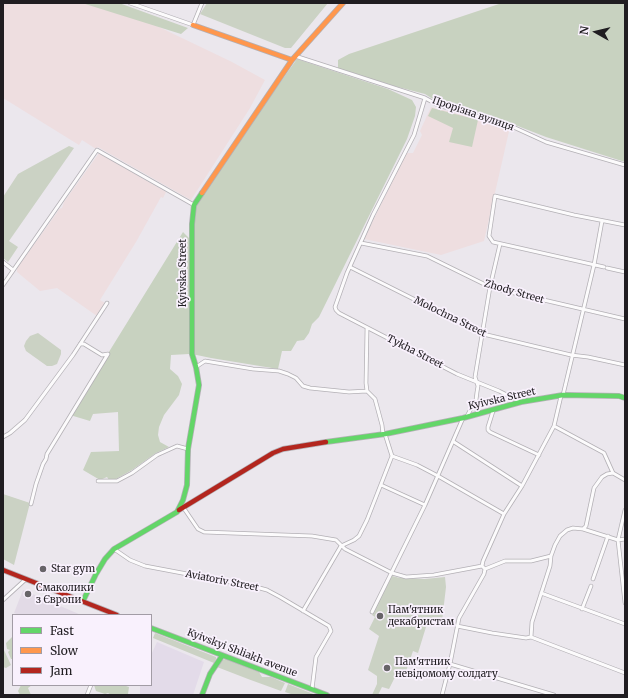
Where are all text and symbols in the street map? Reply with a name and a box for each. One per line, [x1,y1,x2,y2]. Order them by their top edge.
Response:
north arrow [576,12,616,52]
text: N [577,25,592,36]
street label: Прорізна вулиця [431,94,515,134]
street label: Kyivska Street [177,239,189,307]
street label: Zhody Street [483,278,545,306]
street label: Molochna Street [412,294,488,340]
street label: Tykha Street [385,333,445,371]
street label: Kyivska Street [467,385,537,413]
place label: Star gym [51,563,95,575]
marker: Star gym [38,564,48,574]
street label: Aviatoriv Street [184,568,260,594]
place label: Смаколики з Європи [36,582,94,606]
marker: Смаколики з Європи [23,589,33,599]
place label: Пам'ятник декабристам [388,604,454,628]
marker: Пам'ятник декабристам [375,611,385,621]
legend [12,614,152,686]
text: Fast [50,623,74,638]
street label: Kyivskyi Shliakh avenue [185,626,299,680]
text: Slow [50,643,78,658]
place label: Пам'ятник невідомому солдату [395,656,498,680]
text: Jam [50,663,72,678]
marker: Пам'ятник невідомому солдату [382,663,392,673]

